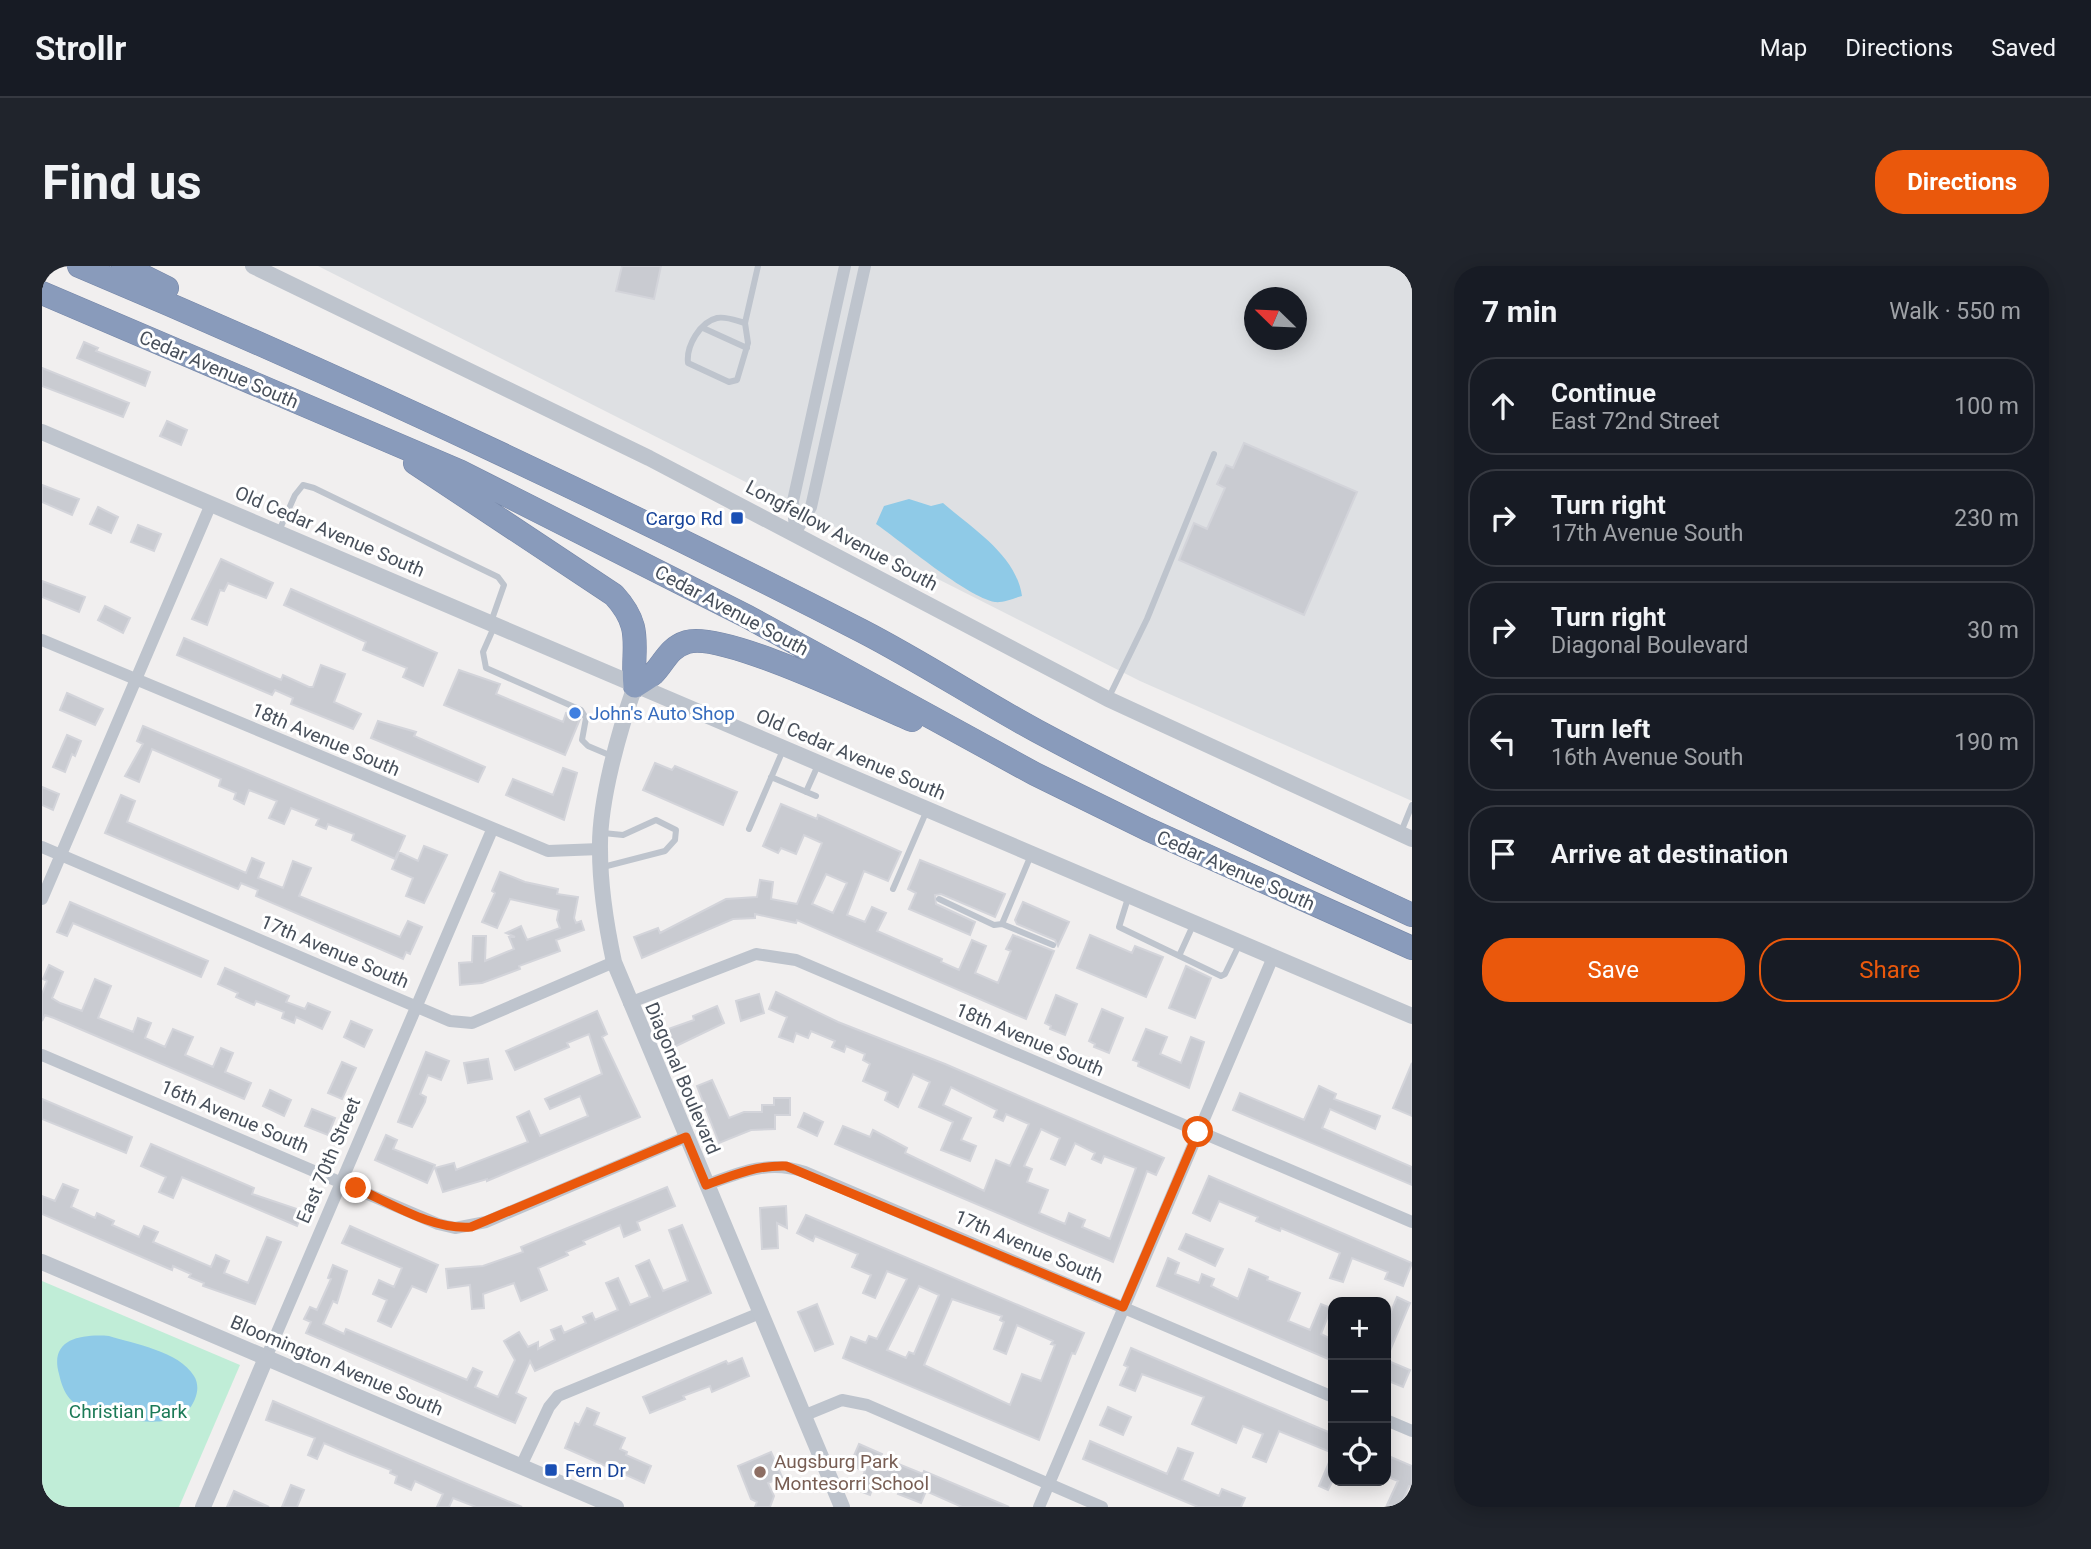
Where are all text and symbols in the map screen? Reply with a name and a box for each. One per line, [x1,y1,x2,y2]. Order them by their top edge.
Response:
text: Strollr [35,29,126,68]
text: Map [1760,34,1807,62]
text: Directions [1845,34,1953,62]
text: Saved [1991,34,2056,62]
button: Directions [1875,150,2049,214]
text: Find us [42,154,202,211]
north arrow [1244,287,1307,350]
text: 7 min [1482,294,1557,329]
text: Walk · 550 m [1889,298,2021,325]
street label: Cedar Avenue South [136,326,302,413]
text: Continue [1551,378,1656,408]
icon: ahead [1484,387,1522,425]
text: 100 m [1954,393,2019,420]
text: East 72nd Street [1551,408,1720,435]
street label: Longfellow Avenue South [742,475,942,596]
street label: Old Cedar Avenue South [231,481,428,582]
text: Turn right [1551,490,1666,520]
icon: right [1484,499,1522,537]
text: 230 m [1954,505,2019,532]
place label: Cargo Rd [645,507,723,530]
marker: Cargo Rd [729,510,745,526]
text: 17th Avenue South [1551,520,1743,547]
street label: Cedar Avenue South [651,560,813,661]
text: Turn right [1551,602,1666,632]
icon: right [1484,611,1522,649]
text: 30 m [1967,617,2019,644]
text: Diagonal Boulevard [1551,632,1749,659]
street label: 18th Avenue South [248,698,403,781]
place label: John's Auto Shop [589,702,735,725]
street label: Old Cedar Avenue South [752,704,949,805]
marker: John's Auto Shop [567,705,583,721]
text: Turn left [1551,714,1650,744]
icon: left [1484,723,1522,761]
text: 190 m [1954,729,2019,756]
text: 16th Avenue South [1551,744,1743,771]
street label: Cedar Avenue South [1153,825,1318,916]
icon: arrive [1484,835,1522,873]
text: Arrive at destination [1551,839,1788,869]
street label: 17th Avenue South [257,910,412,993]
button: Save [1482,938,1745,1002]
button: Share [1759,938,2021,1002]
street label: 18th Avenue South [952,998,1107,1081]
street label: Diagonal Boulevard [640,999,725,1158]
street label: 16th Avenue South [157,1075,312,1158]
street label: East 70th Street [292,1094,365,1227]
route start [1182,1116,1213,1147]
route end [340,1172,371,1203]
street label: 17th Avenue South [951,1205,1106,1288]
map controls [1328,1297,1391,1486]
button: + [1328,1297,1391,1360]
street label: Bloomington Avenue South [227,1310,447,1421]
button: − [1328,1360,1391,1423]
park label: Christian Park [69,1400,188,1423]
button: locate [1328,1423,1391,1486]
place label: Augsburg Park Montesorri School [774,1450,929,1495]
place label: Fern Dr [565,1459,626,1482]
marker: Fern Dr [543,1462,559,1478]
marker: Augsburg Park Montesorri School [752,1464,768,1480]

